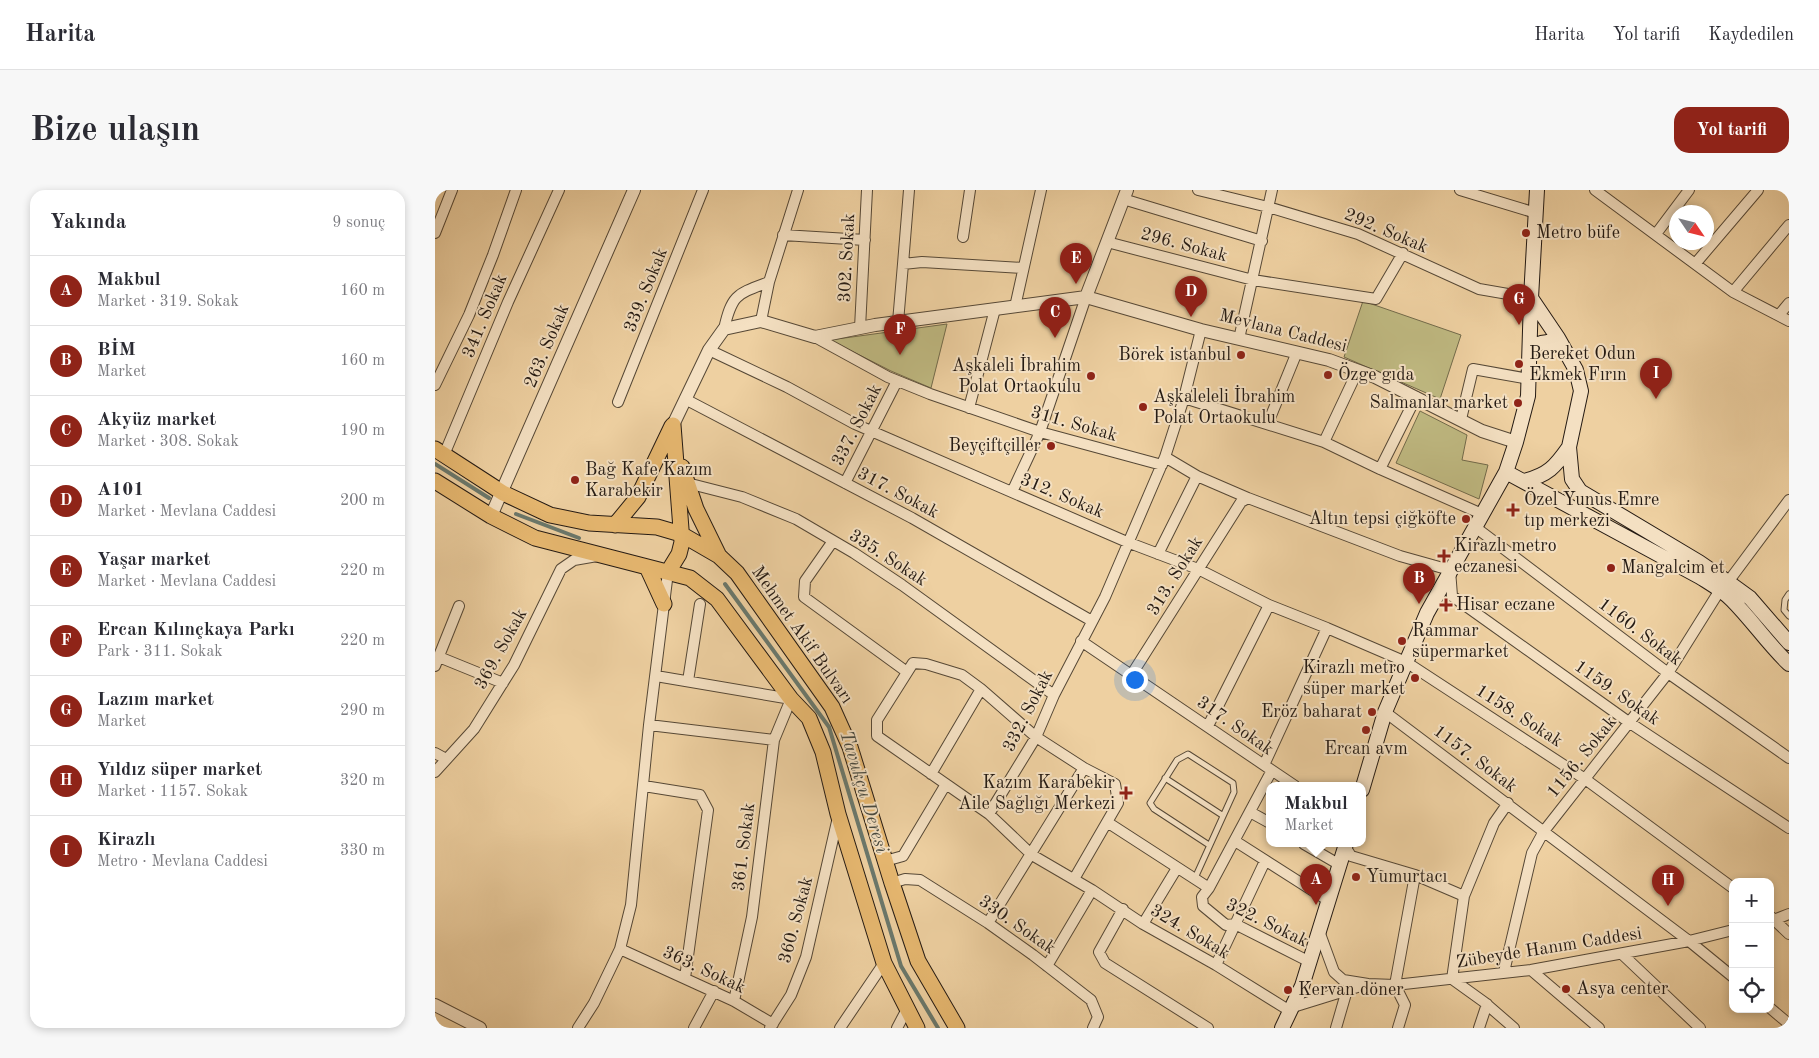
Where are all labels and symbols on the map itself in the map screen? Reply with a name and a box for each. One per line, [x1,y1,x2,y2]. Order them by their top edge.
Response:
street label: 292. Sokak [1341,205,1431,257]
north arrow [1669,205,1714,250]
street label: 302. Sokak [836,213,858,303]
place label: Metro büfe [1536,224,1620,242]
street label: 296. Sokak [1139,225,1229,265]
marker: Metro büfe [1520,227,1532,239]
pin: E [1060,243,1092,284]
street label: 339. Sokak [621,245,671,335]
street label: 341. Sokak [459,271,511,361]
pin: D [1175,276,1207,317]
pin: G [1503,284,1535,325]
pin: C [1039,297,1071,338]
street label: 263. Sokak [521,301,573,391]
street label: Mevlana Caddesi [1217,306,1349,356]
pin: F [884,314,916,355]
place label: Bereket Odun Ekmek Fırın [1529,345,1636,384]
place label: Börek istanbul [1118,346,1231,364]
marker: Börek istanbul [1235,349,1247,361]
place label: Aşkaleli İbrahim Polat Ortaokulu [952,354,1081,396]
marker: Bereket Odun Ekmek Fırın [1513,358,1525,370]
pin: I [1640,358,1672,399]
place label: Özge gıda [1338,362,1415,384]
marker: Özge gıda [1322,369,1334,381]
marker: Aşkaleli İbrahim Polat Ortaokulu [1085,370,1097,382]
street label: 337. Sokak [829,381,885,469]
place label: Aşkaleleli İbrahim Polat Ortaokulu [1153,385,1295,427]
place label: Salmanlar market [1370,394,1508,412]
marker: Salmanlar market [1512,397,1524,409]
marker: Aşkaleleli İbrahim Polat Ortaokulu [1137,401,1149,413]
street label: 311. Sokak [1029,403,1119,445]
place label: Beyçiftçiller [949,437,1042,455]
marker: Beyçiftçiller [1045,440,1057,452]
place label: Bağ Kafe Kazım Karabekir [585,461,712,500]
street label: 317. Sokak [854,464,942,522]
street label: 312. Sokak [1017,470,1107,522]
marker: Bağ Kafe Kazım Karabekir [569,474,581,486]
place label: Özel Yunus Emre tıp merkezi [1524,487,1659,530]
marker: Özel Yunus Emre tıp merkezi [1506,503,1520,517]
place label: Altın tepsi çiğköfte [1309,510,1456,528]
marker: Altın tepsi çiğköfte [1460,513,1472,525]
street label: 335. Sokak [846,526,930,590]
street label: 313. Sokak [1144,533,1206,619]
place label: Kirazlı metro eczanesi [1454,537,1557,576]
marker: Kirazlı metro eczanesi [1438,550,1450,562]
place label: Mangalcim et [1621,559,1725,577]
marker: Mangalcim et [1605,562,1617,574]
street label: Mehmet Akif Bulvarı [748,563,856,707]
pin: B [1403,563,1435,604]
street label: 1160. Sokak [1595,595,1685,669]
place label: Hisar eczane [1456,596,1555,614]
marker: Hisar eczane [1440,599,1452,611]
street label: 369. Sokak [472,606,530,692]
place label: Rammar süpermarket [1412,622,1509,661]
marker: Rammar süpermarket [1396,635,1408,647]
street label: 1159. Sokak [1571,657,1663,729]
place label: Kirazlı metro süper market [1302,659,1405,698]
street label: 332. Sokak [1000,667,1056,755]
your location [1122,667,1148,693]
marker: Kirazlı metro süper market [1409,672,1421,684]
street label: 1158. Sokak [1472,681,1566,751]
street label: 317. Sokak [1193,693,1277,759]
place label: Eröz baharat [1261,703,1362,721]
marker: Eröz baharat [1366,706,1378,718]
street label: 1156. Sokak [1544,713,1620,801]
street label: 1157. Sokak [1430,722,1520,796]
marker: Ercan avm [1360,724,1372,736]
water label: Tavukçu Deresi [835,728,891,856]
place label: Ercan avm [1324,740,1408,758]
place label: Kazım Karabekir Aile Sağlığı Merkezi [958,774,1116,813]
marker: Kazım Karabekir Aile Sağlığı Merkezi [1119,786,1133,800]
street label: 361. Sokak [730,802,758,892]
pin: A [1300,864,1332,905]
pin: H [1652,865,1684,906]
place label: Yumurtacı [1366,868,1447,886]
marker: Yumurtacı [1350,871,1362,883]
street label: 360. Sokak [776,875,816,965]
street label: 330. Sokak [975,892,1059,958]
street label: 322. Sokak [1223,895,1311,951]
street label: 324. Sokak [1147,901,1233,963]
street label: Zübeyde Hanım Caddesi [1455,924,1643,972]
street label: 363. Sokak [660,943,748,997]
place label: Asya center [1576,980,1669,998]
place label: Kervan döner [1298,981,1404,999]
marker: Asya center [1560,983,1572,995]
marker: Kervan döner [1282,984,1294,996]

